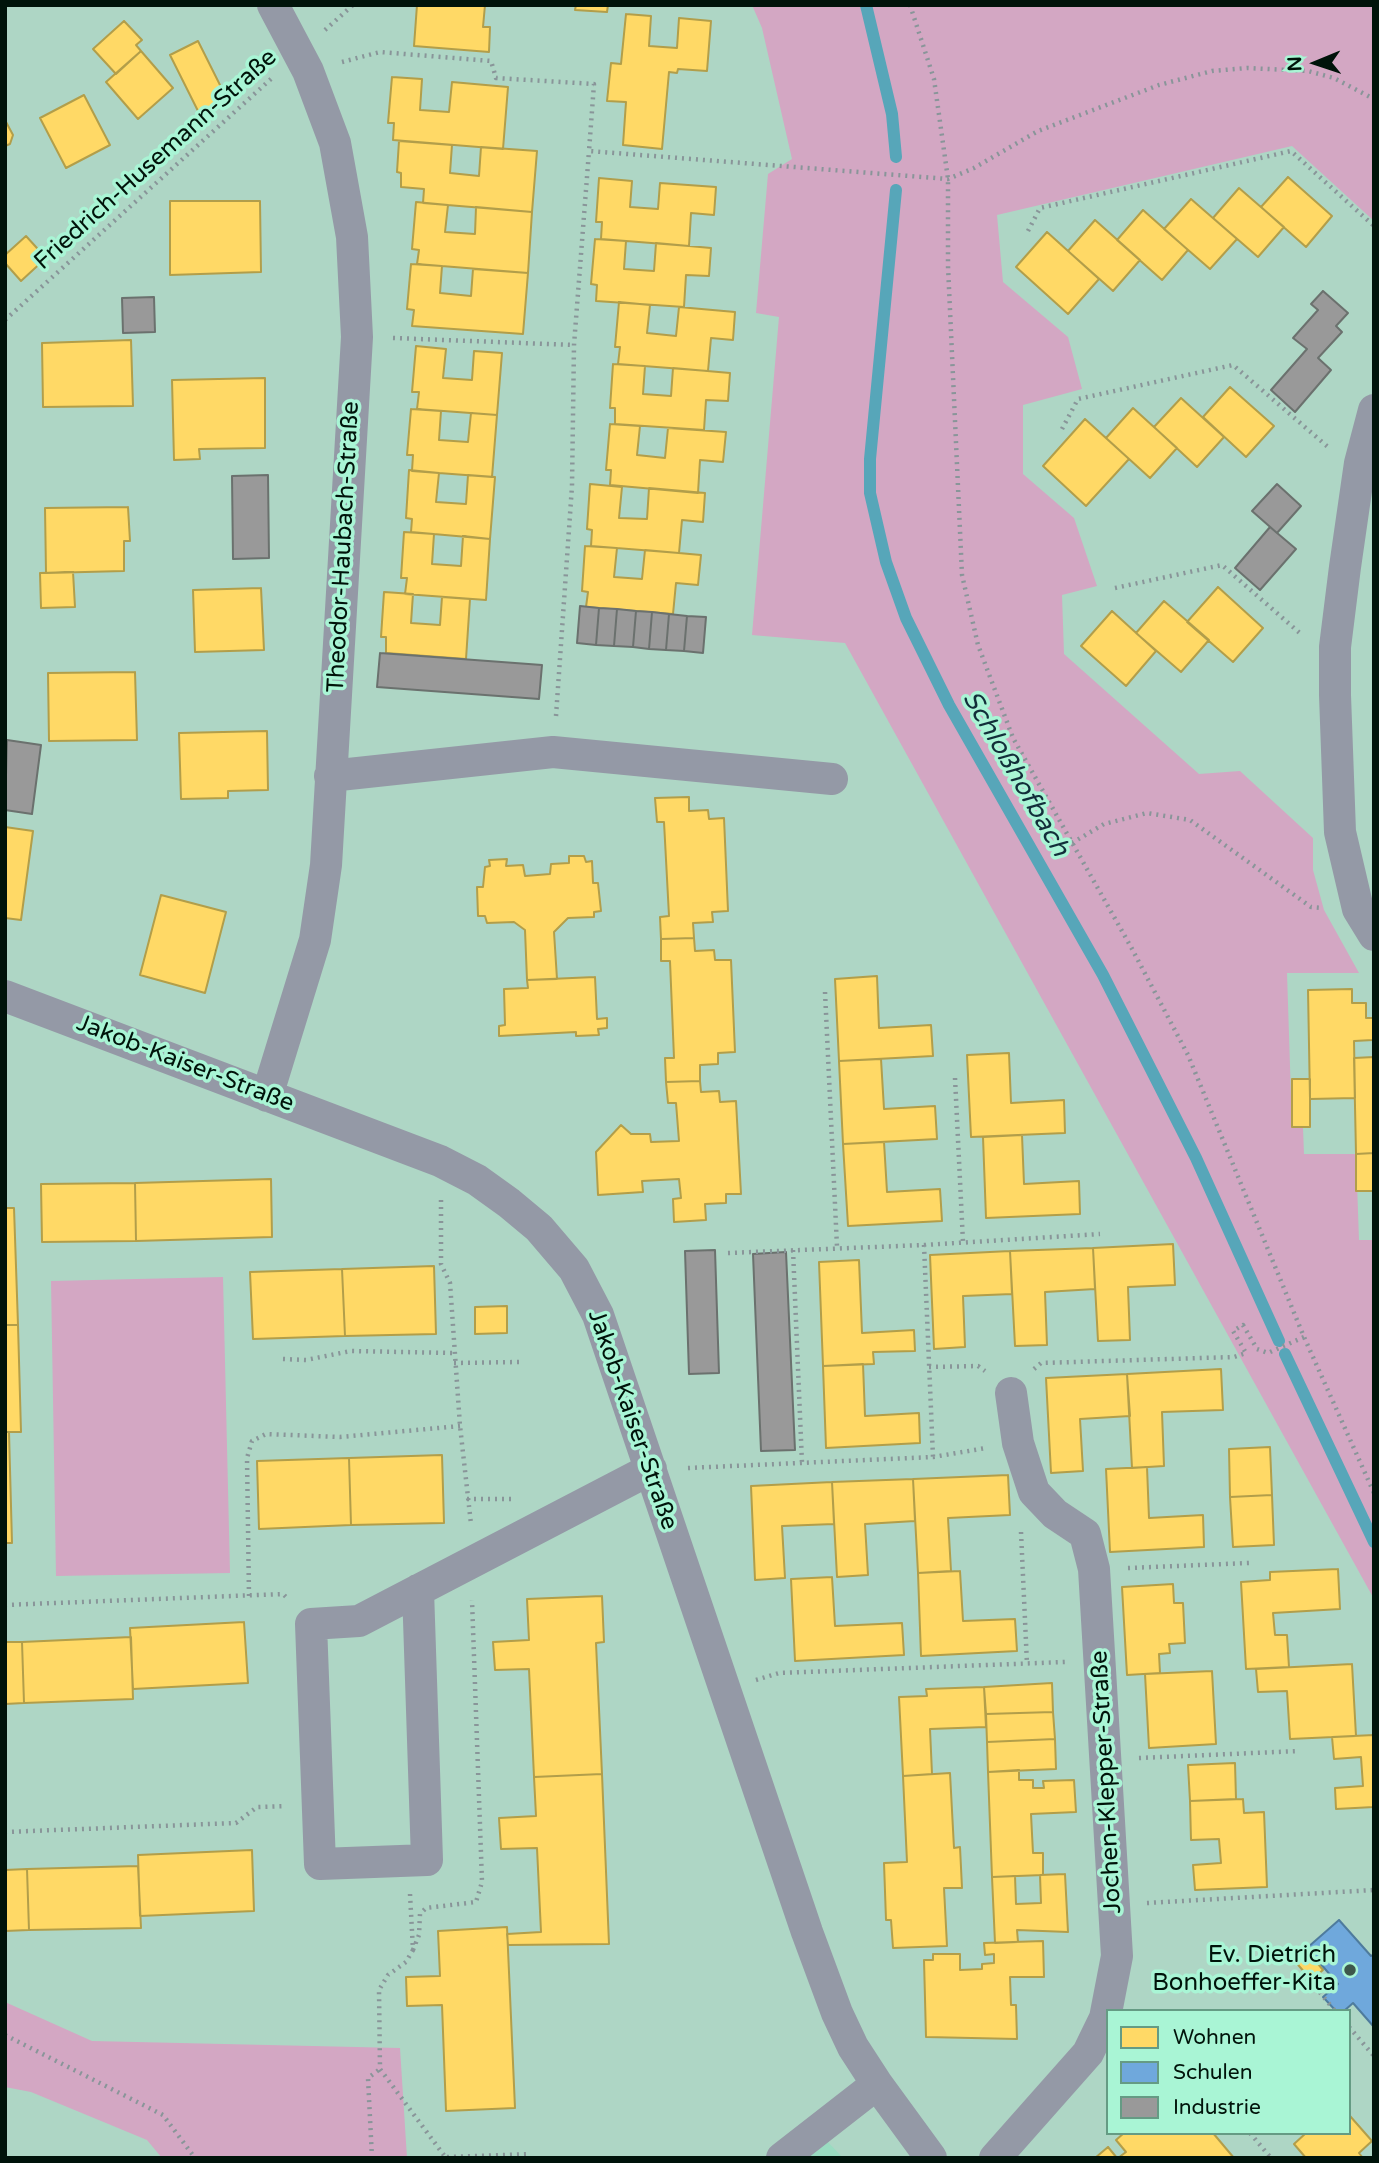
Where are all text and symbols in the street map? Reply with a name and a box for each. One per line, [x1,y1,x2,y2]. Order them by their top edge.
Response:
north arrow [1281,28,1351,98]
street label: Friedrich-Husemann-Straße [29,44,283,276]
text: N [1284,56,1306,72]
street label: Theodor-Haubach-Straße [322,401,366,693]
water label: Schloßhofbach [955,686,1075,862]
street label: Jakob-Kaiser-Straße [72,1009,298,1119]
street label: Jakob-Kaiser-Straße [581,1306,683,1534]
street label: Jochen-Klepper-Straße [1086,1650,1128,1914]
place label: Ev. Dietrich Bonhoeffer-Kita [1152,1942,1336,1998]
marker: Ev. Dietrich Bonhoeffer-Kita [1342,1962,1358,1978]
legend [1106,2009,1351,2135]
text: Wohnen [1173,2025,1256,2050]
text: Schulen [1173,2060,1253,2085]
text: Industrie [1173,2095,1261,2120]

